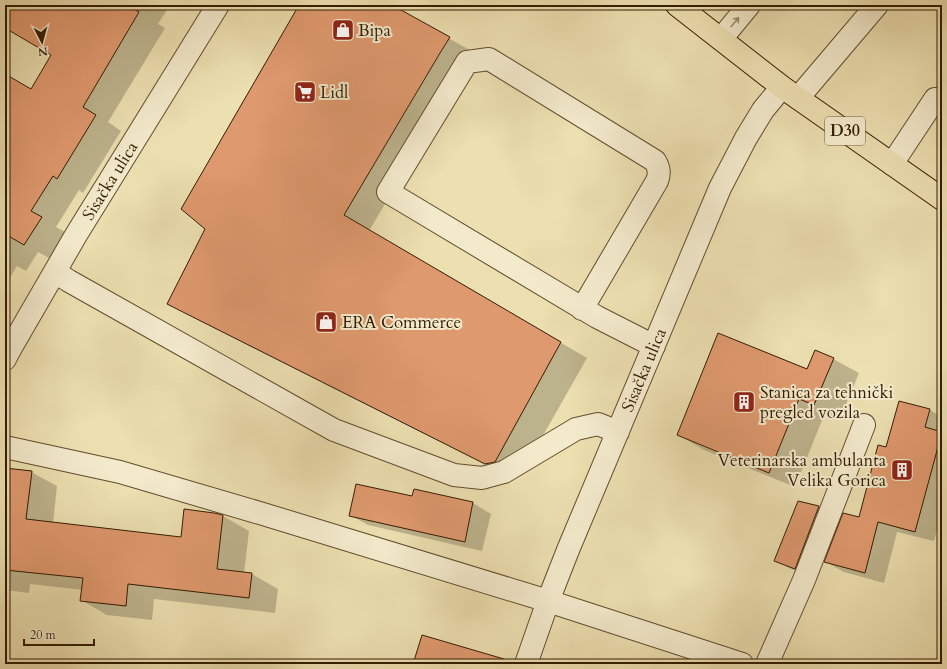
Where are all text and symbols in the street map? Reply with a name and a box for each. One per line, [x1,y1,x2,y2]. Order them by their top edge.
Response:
shop icon: Bipa [330,17,356,43]
one-way arrow [730,17,739,27]
place label: Bipa [358,19,391,42]
north arrow [22,22,62,62]
text: N [37,43,49,59]
supermarket icon: Lidl [292,79,318,105]
place label: Lidl [320,81,349,104]
road number: D30 [825,117,865,145]
street label: Sisačka ulica [77,137,144,225]
shop icon: ERA Commerce [313,309,339,335]
place label: ERA Commerce [342,311,461,334]
street label: Sisačka ulica [616,324,672,415]
place label: Stanica za tehnički pregled vozila [760,381,894,424]
building icon: Stanica za tehnički pregled vozila [731,389,757,415]
place label: Veterinarska ambulanta Velika Gorica [718,449,887,492]
building icon: Veterinarska ambulanta Velika Gorica [889,457,915,483]
scale bar [24,621,94,647]
text: 20 m [30,627,57,643]

